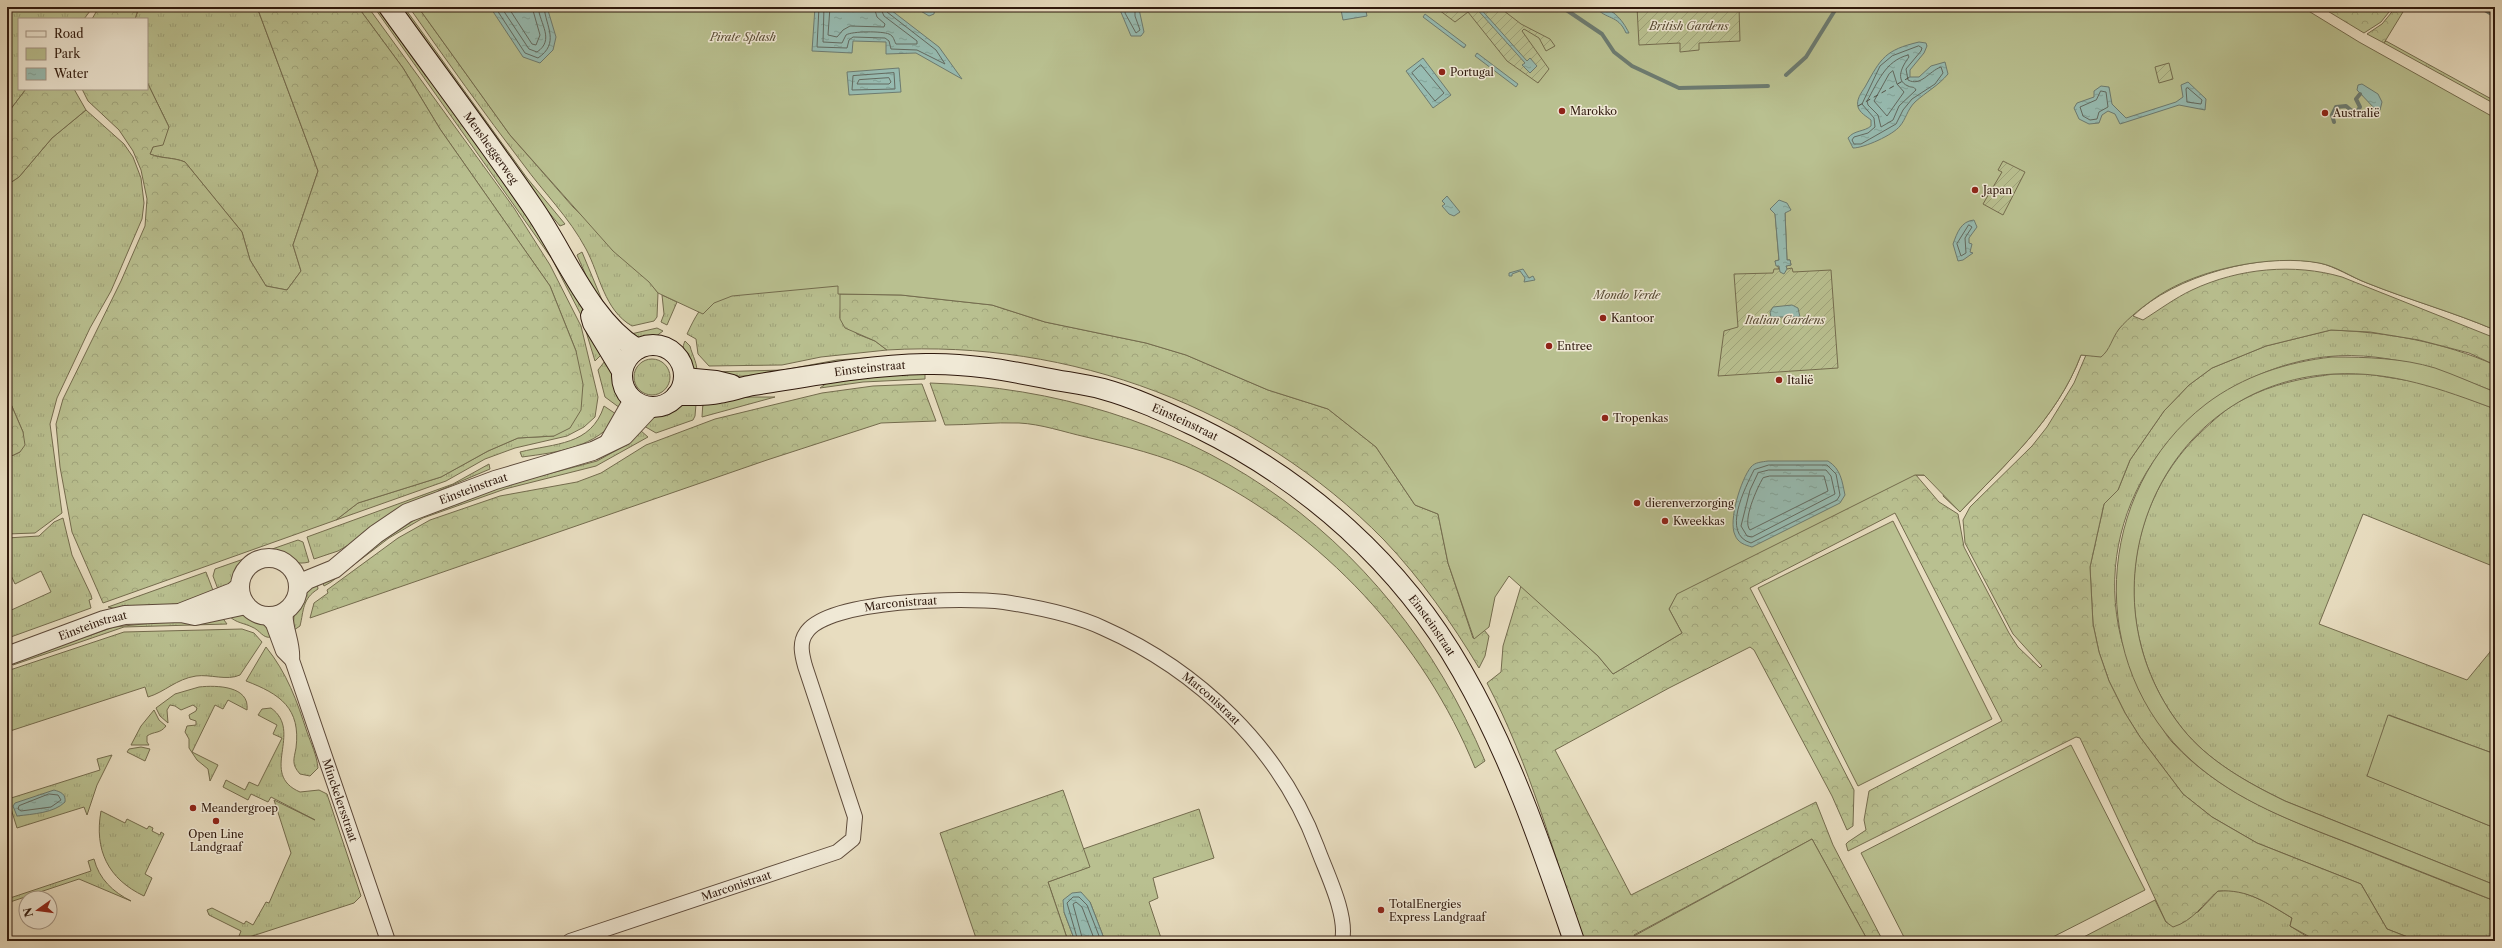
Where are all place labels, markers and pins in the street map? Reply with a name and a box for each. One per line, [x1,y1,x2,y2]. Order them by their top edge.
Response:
place label: Portugal [1450,65,1495,79]
marker: Portugal [1437,67,1447,77]
place label: Marokko [1570,104,1617,118]
marker: Marokko [1557,106,1567,116]
place label: Australië [2332,106,2380,120]
marker: Australië [2320,108,2330,118]
place label: Japan [1981,183,2012,197]
marker: Japan [1970,185,1980,195]
place label: Kantoor [1611,311,1655,325]
marker: Kantoor [1598,313,1608,323]
place label: Entree [1557,339,1592,353]
marker: Entree [1544,341,1554,351]
place label: Italië [1787,373,1813,387]
marker: Italië [1774,375,1784,385]
place label: Tropenkas [1613,411,1669,425]
marker: Tropenkas [1600,413,1610,423]
place label: dierenverzorging [1645,496,1734,510]
marker: dierenverzorging [1632,498,1642,508]
place label: Kweekkas [1673,514,1725,528]
marker: Kweekkas [1660,516,1670,526]
place label: Meandergroep [201,801,278,815]
marker: Meandergroep [188,803,198,813]
marker: Open Line Landgraaf [211,816,221,826]
place label: Open Line Landgraaf [188,827,244,854]
place label: TotalEnergies Express Landgraaf [1389,897,1488,924]
marker: TotalEnergies Express Landgraaf [1376,905,1386,915]

